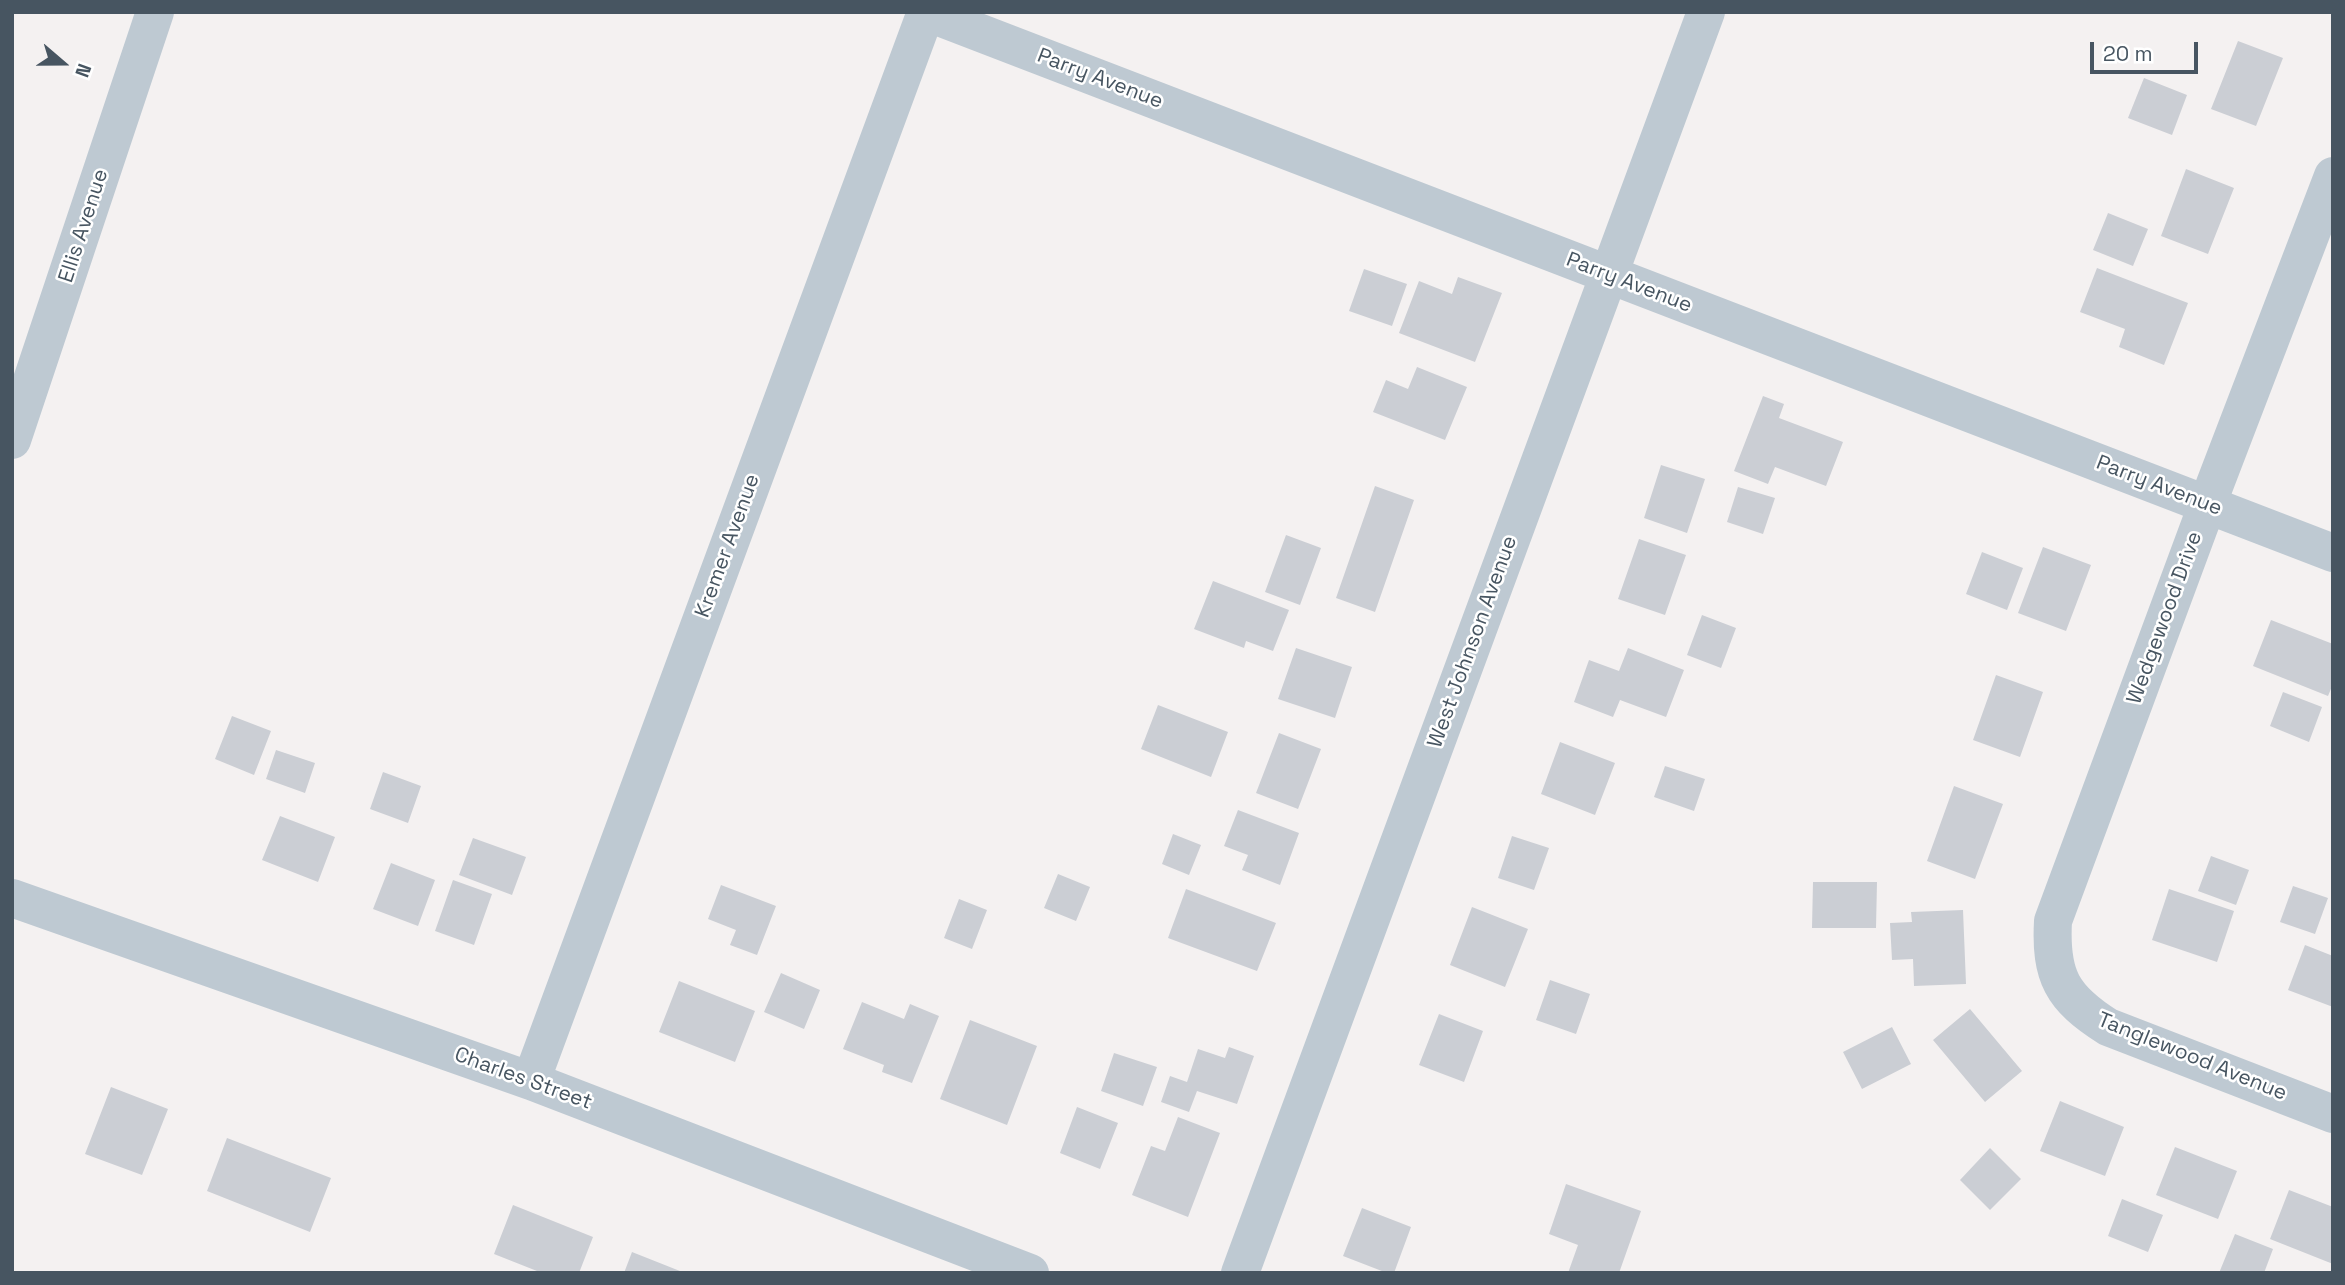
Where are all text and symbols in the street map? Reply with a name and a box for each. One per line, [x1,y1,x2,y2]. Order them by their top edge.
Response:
north arrow [28,28,98,98]
scale bar [2093,28,2202,72]
text: 20 m [2103,40,2153,67]
street label: Parry Avenue [1034,43,1166,115]
text: N [69,60,97,81]
street label: Ellis Avenue [54,166,114,286]
street label: Parry Avenue [1563,247,1695,319]
street label: Parry Avenue [2093,450,2225,522]
street label: Kremer Avenue [690,471,766,621]
street label: Wedgewood Drive [2122,528,2208,708]
street label: West Johnson Avenue [1423,533,1523,751]
street label: Tanglewood Avenue [2094,1007,2290,1107]
street label: Charles Street [451,1042,595,1116]

